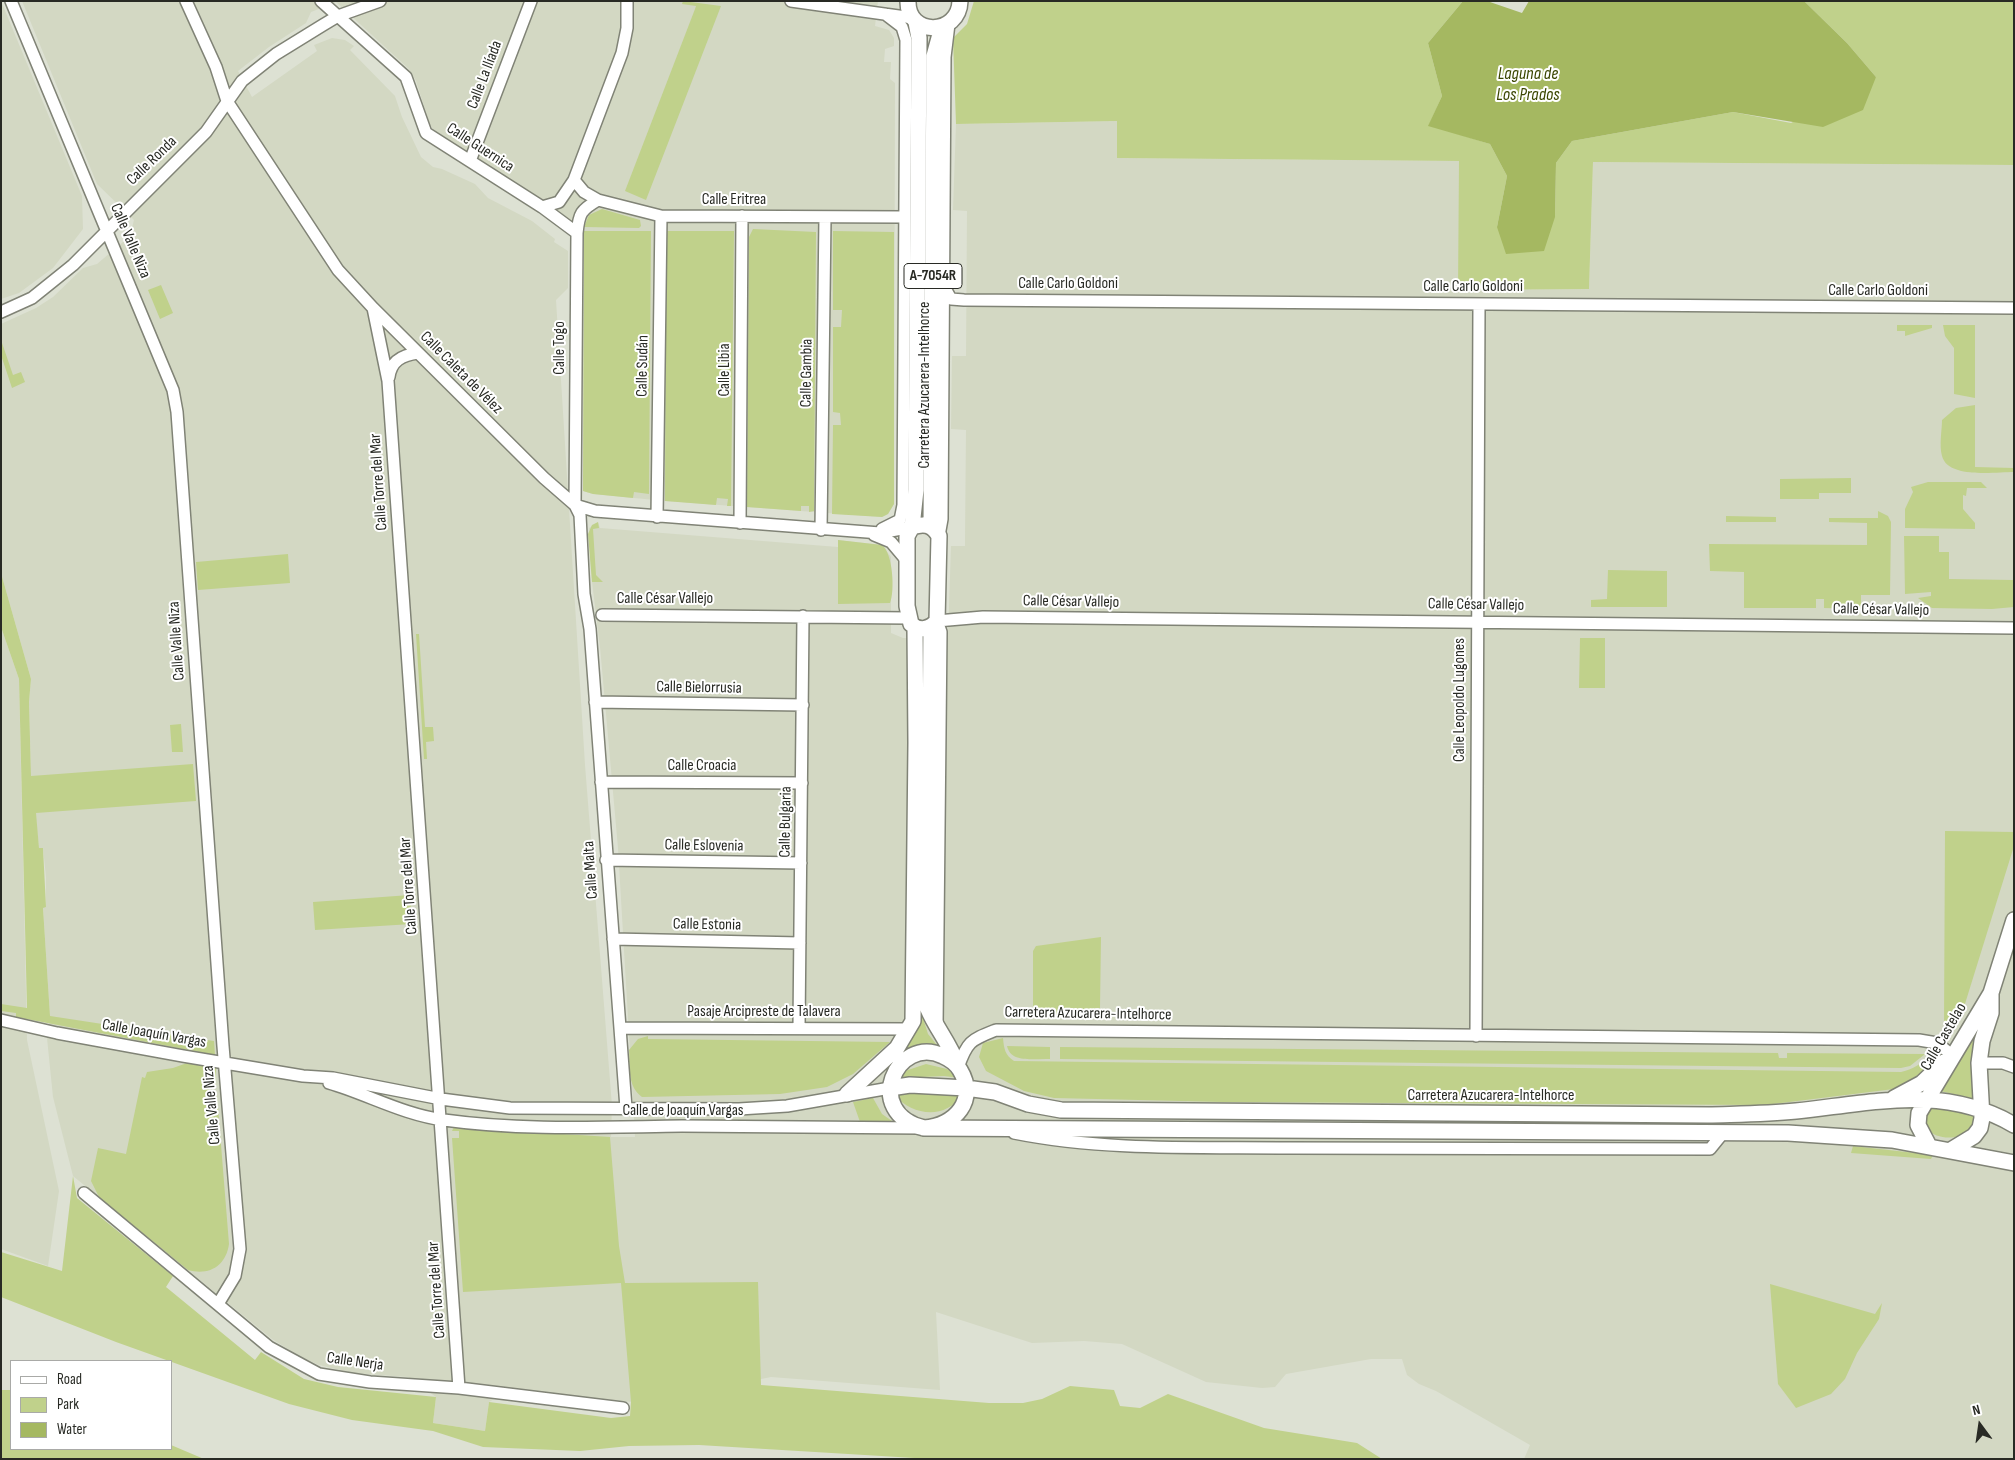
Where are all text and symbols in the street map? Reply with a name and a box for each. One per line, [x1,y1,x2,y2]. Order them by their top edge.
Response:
street label: Calle La Ilíada [463,38,507,112]
water label: Laguna de Los Prados [1496,63,1560,106]
street label: Calle Guernica [443,119,517,177]
street label: Calle Ronda [123,133,181,189]
street label: Calle Eritrea [702,190,766,210]
street label: Calle Valle Niza [106,201,154,281]
road number: A-7054R [904,264,962,288]
street label: Calle Carlo Goldoni [1018,274,1118,294]
street label: Calle Carlo Goldoni [1423,277,1523,297]
street label: Calle Carlo Goldoni [1828,281,1928,301]
street label: Carretera Azucarera-Intelhorce [915,301,935,469]
street label: Calle Togo [550,321,570,375]
street label: Calle Caleta de Vélez [416,328,506,418]
street label: Calle Sudán [633,335,653,397]
street label: Calle Gambia [797,338,817,408]
street label: Calle Libia [715,343,735,397]
street label: Calle Torre del Mar [366,433,392,531]
street label: Calle César Vallejo [617,589,713,609]
street label: Calle César Vallejo [1023,592,1119,612]
street label: Calle César Vallejo [1428,595,1524,615]
street label: Calle César Vallejo [1833,600,1929,620]
street label: Calle Valle Niza [165,601,189,681]
street label: Calle Leopoldo Lugones [1450,638,1470,762]
street label: Calle Bielorrusia [656,678,742,698]
street label: Calle Croacia [668,756,736,776]
street label: Calle Bulgaria [776,786,796,858]
street label: Calle Eslovenia [664,836,744,856]
street label: Calle Torre del Mar [396,837,422,935]
street label: Calle Malta [579,840,603,900]
street label: Calle Estonia [673,915,741,935]
street label: Calle Castelao [1917,1000,1971,1074]
street label: Pasaje Arcipreste de Talavera [687,1002,841,1022]
street label: Carretera Azucarera-Intelhorce [1004,1003,1172,1025]
street label: Calle Joaquín Vargas [100,1015,208,1053]
street label: Calle Valle Niza [199,1065,225,1145]
street label: Carretera Azucarera-Intelhorce [1407,1086,1575,1106]
street label: Calle de Joaquín Vargas [622,1101,744,1121]
street label: Calle Torre del Mar [424,1241,450,1339]
street label: Calle Nerja [326,1349,384,1375]
legend [10,1360,172,1450]
text: Road [57,1370,82,1389]
text: Park [57,1395,79,1414]
north arrow [1955,1400,2005,1450]
text: N [1971,1401,1982,1419]
text: Water [57,1420,87,1439]

